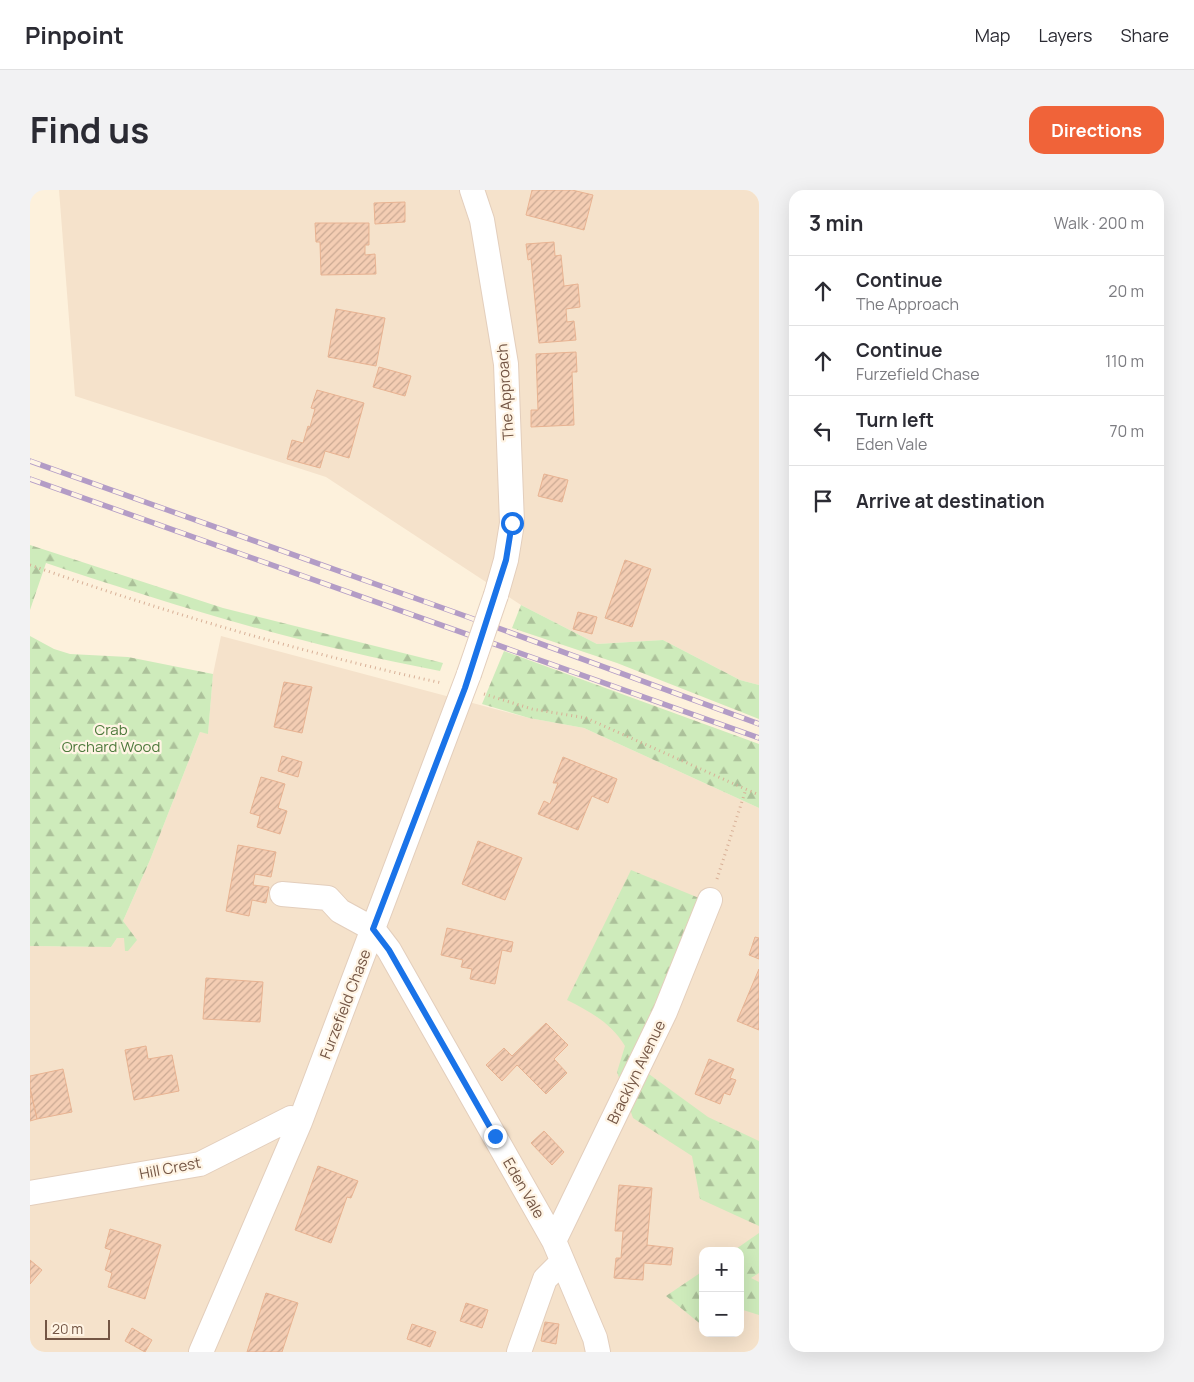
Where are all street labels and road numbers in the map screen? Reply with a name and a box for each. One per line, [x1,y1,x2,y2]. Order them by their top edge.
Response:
street label: The Approach [491,343,519,441]
street label: Furzefield Chase [314,946,376,1062]
street label: Bracklyn Avenue [602,1016,670,1127]
street label: Hill Crest [137,1152,203,1184]
street label: Eden Vale [498,1154,550,1222]

